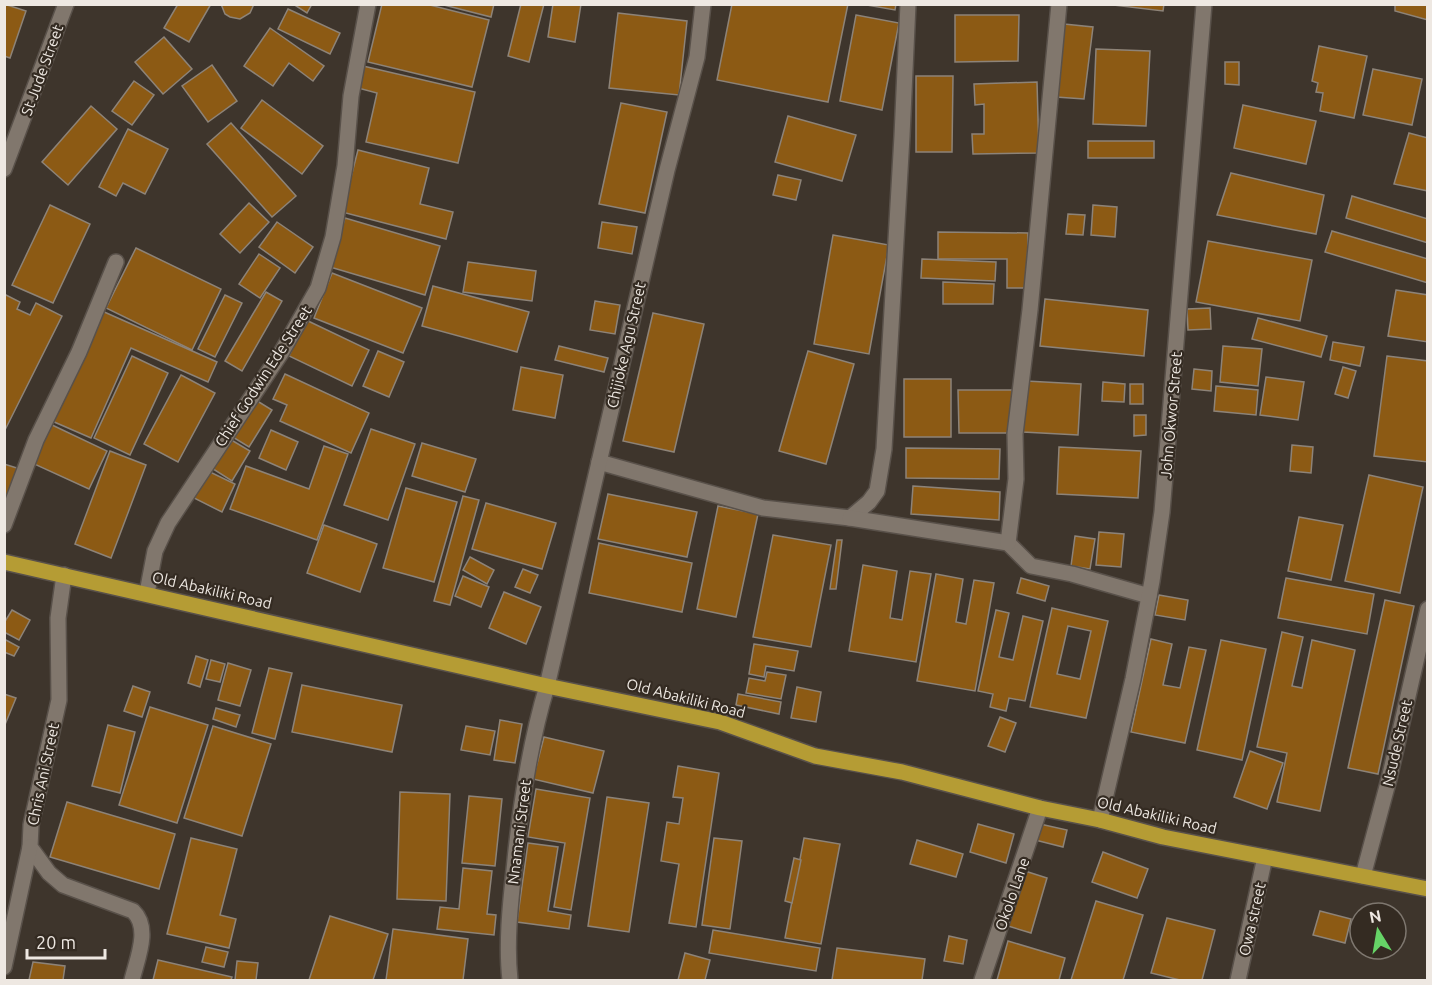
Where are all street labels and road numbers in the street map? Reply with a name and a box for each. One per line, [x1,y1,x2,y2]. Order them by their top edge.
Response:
street label: St Jude Street [18,22,66,118]
street label: Chijioke Agu Street [603,280,649,410]
street label: Chief Godwin Ede Street [211,302,315,450]
street label: John Okwor Street [1157,351,1185,479]
street label: Old Abakiliki Road [151,568,273,612]
street label: Old Abakiliki Road [625,675,747,721]
street label: Nsude Street [1379,698,1415,788]
street label: Chris Ani Street [24,721,62,827]
street label: Nnamani Street [504,779,534,885]
street label: Old Abakiliki Road [1096,793,1218,837]
street label: Okolo Lane [992,855,1032,933]
street label: Owa street [1235,880,1269,957]

